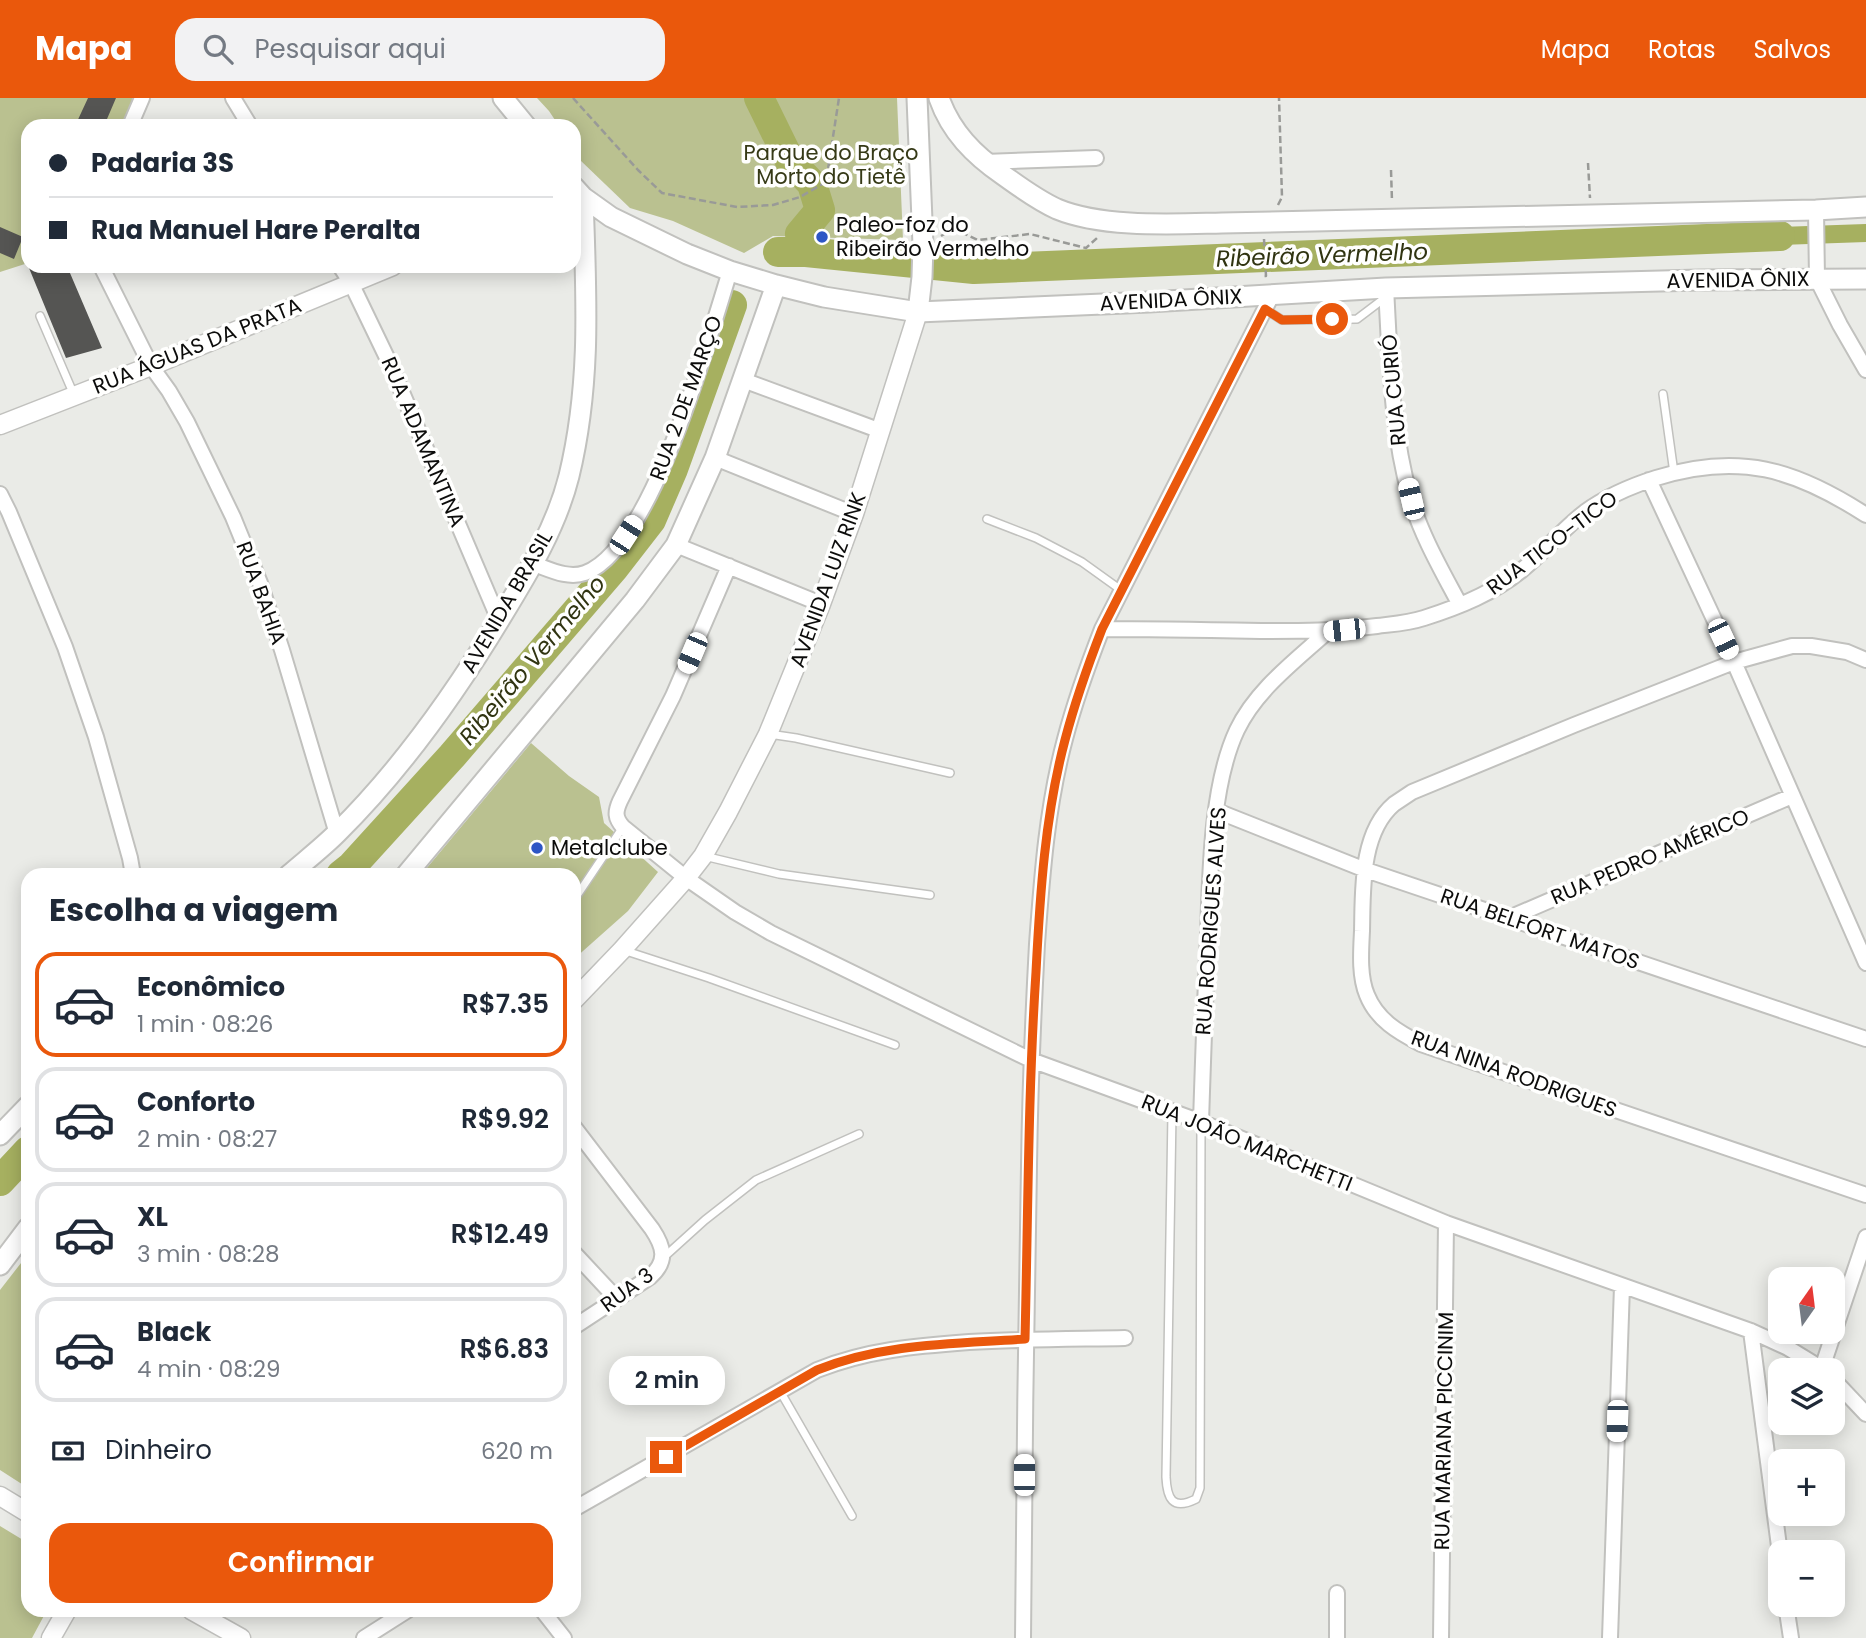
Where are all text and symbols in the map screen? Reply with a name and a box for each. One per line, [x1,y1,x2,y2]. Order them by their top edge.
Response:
search box [175,18,665,81]
text: Mapa [35,25,133,72]
icon: search [199,30,237,68]
text: Pesquisar aqui [255,31,446,67]
text: Mapa [1541,33,1610,66]
text: Rotas [1648,33,1715,66]
text: Salvos [1753,33,1831,66]
park label: Parque do Braço Morto do Tietê [744,138,918,191]
text: Padaria 3S [91,145,234,181]
place label: Paleo-foz do Ribeirão Vermelho [836,210,1029,263]
text: Rua Manuel Hare Peralta [91,212,421,248]
marker: Paleo-foz do Ribeirão Vermelho [814,229,830,245]
water label: Ribeirão Vermelho [1215,235,1429,275]
street label: AVENIDA ÔNIX [1666,264,1810,295]
street label: AVENIDA ÔNIX [1099,281,1243,318]
street label: RUA ÁGUAS DA PRATA [88,290,305,401]
route start [1316,303,1348,335]
street label: RUA 2 DE MARÇO [642,311,729,484]
street label: RUA CURIÓ [1374,333,1413,447]
street label: RUA ADAMANTINA [374,352,472,531]
car [1397,476,1426,522]
street label: RUA TICO-TICO [1480,484,1623,601]
street label: AVENIDA LUIZ RINK [782,488,873,671]
car [606,512,647,558]
street label: AVENIDA BRASIL [454,525,559,678]
street label: RUA BAHIA [229,537,293,648]
water label: Ribeirão Vermelho [452,568,612,752]
car [1705,616,1742,662]
car [1323,617,1366,643]
car [675,630,710,676]
street label: RUA PEDRO AMÉRICO [1546,802,1754,912]
street label: RUA RODRIGUES ALVES [1188,806,1233,1036]
place label: Metalclube [551,833,668,862]
marker: Metalclube [529,840,545,856]
street label: RUA BELFORT MATOS [1437,881,1644,976]
text: Escolha a viagem [49,887,338,932]
text: Econômico [137,969,285,1005]
icon: car [53,973,116,1036]
text: R$7.35 [462,986,549,1022]
text: 1 min · 08:26 [137,1008,273,1040]
street label: RUA NINA RODRIGUES [1407,1023,1621,1124]
text: Conforto [137,1084,255,1120]
street label: RUA JOÃO MARCHETTI [1137,1087,1357,1198]
icon: car [53,1088,116,1151]
text: R$9.92 [461,1101,549,1137]
text: 2 min · 08:27 [137,1123,277,1155]
text: XL [137,1199,168,1235]
icon: car [53,1203,116,1266]
text: R$12.49 [451,1216,549,1252]
text: 3 min · 08:28 [137,1238,280,1270]
street label: RUA 3 [594,1261,659,1319]
north arrow [1768,1267,1844,1344]
map controls [1768,1267,1845,1617]
street label: RUA MARIANA PICCINIM [1427,1312,1460,1550]
text: Black [137,1314,211,1350]
icon: car [53,1318,116,1381]
text: R$6.83 [460,1331,549,1367]
text: 4 min · 08:29 [137,1353,280,1385]
callout: 2 min [608,1356,724,1404]
button: layers [1768,1358,1845,1435]
text: 2 min [635,1364,699,1396]
car [1606,1400,1629,1442]
icon: cash [49,1432,87,1470]
text: Dinheiro [105,1432,212,1468]
text: 620 m [481,1435,553,1467]
route end [650,1441,682,1473]
button: + [1768,1449,1845,1526]
car [1014,1454,1035,1496]
button: Confirmar [49,1523,553,1603]
button: − [1768,1540,1845,1617]

